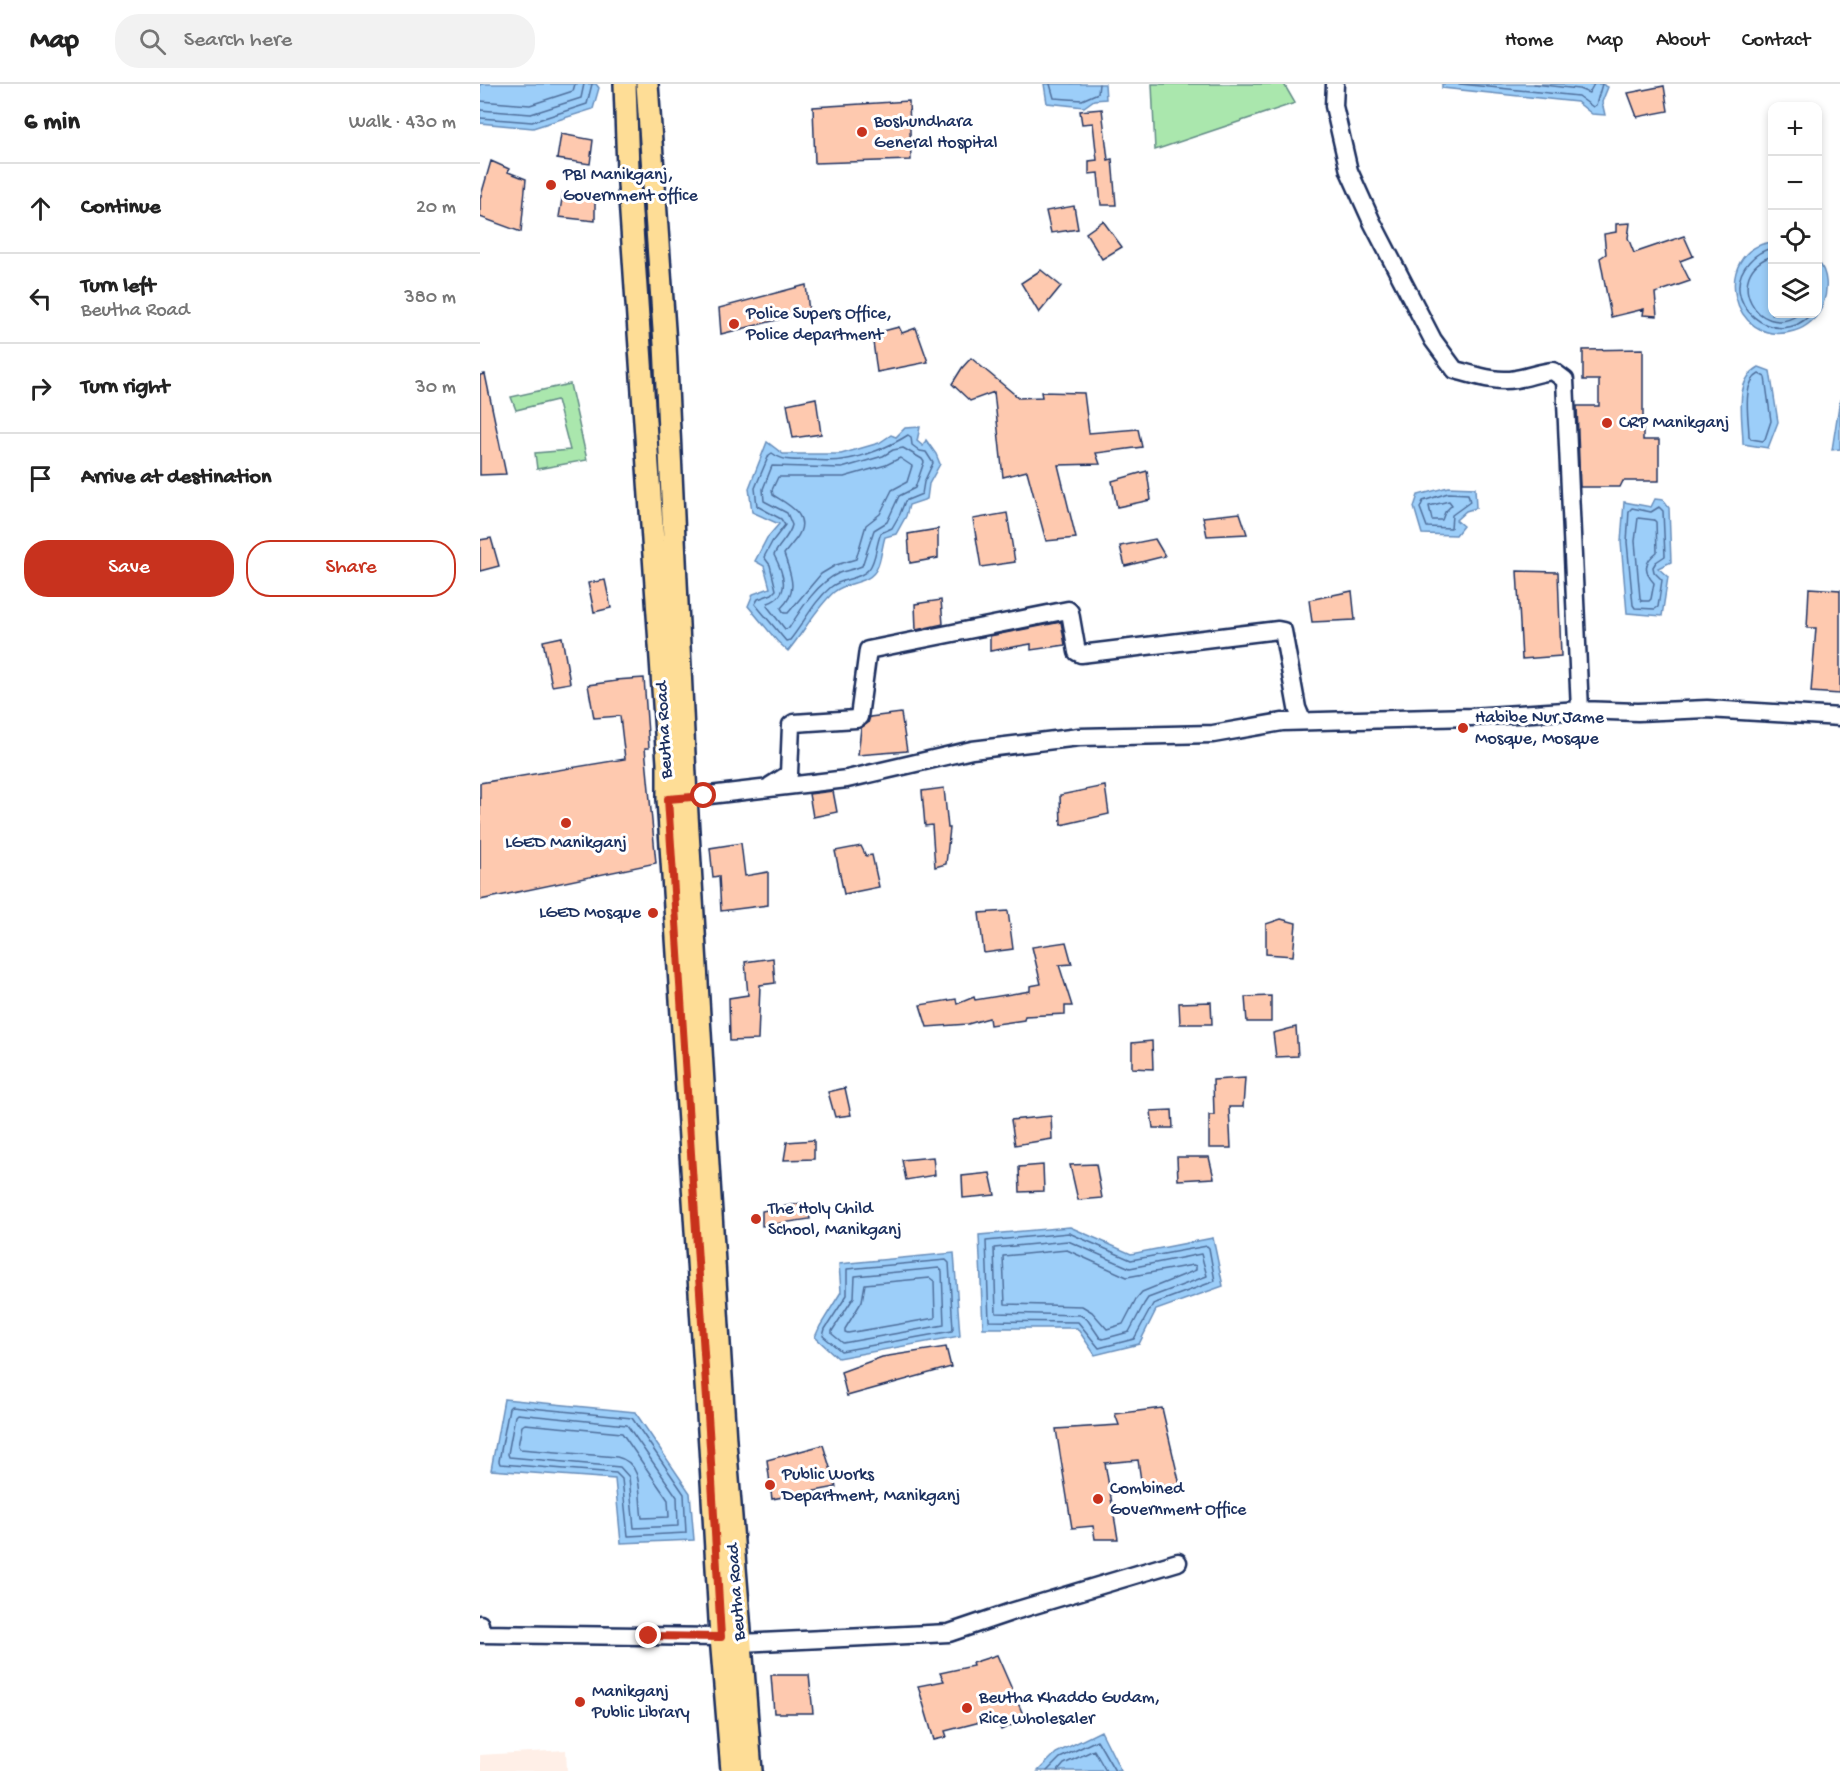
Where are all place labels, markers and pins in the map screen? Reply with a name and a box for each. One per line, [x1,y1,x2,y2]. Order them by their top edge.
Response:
place label: Boshundhara General Hospital [873,112,997,154]
marker: Boshundhara General Hospital [855,125,869,139]
place label: PBI Manikganj, Government office [562,165,698,207]
marker: PBI Manikganj, Government office [544,178,558,192]
place label: Police Supers Office, Police department [745,304,892,346]
marker: Police Supers Office, Police department [727,317,741,331]
place label: CRP Manikganj [1619,413,1729,434]
marker: CRP Manikganj [1600,416,1614,430]
place label: Habibe Nur Jame Mosque, Mosque [1475,708,1605,750]
marker: Habibe Nur Jame Mosque, Mosque [1456,721,1470,735]
marker: LGED Manikganj [559,816,573,830]
place label: LGED Manikganj [505,833,627,854]
place label: LGED Mosque [539,903,642,924]
marker: LGED Mosque [646,906,660,920]
place label: The Holy Child School, Manikganj [767,1199,902,1241]
marker: The Holy Child School, Manikganj [749,1212,763,1226]
place label: Public Works Department, Manikganj [781,1465,960,1507]
marker: Public Works Department, Manikganj [763,1478,777,1492]
place label: Combined Government Office [1110,1479,1247,1521]
marker: Combined Government Office [1091,1492,1105,1506]
place label: Manikganj Public Library [591,1682,690,1724]
place label: Beutha Khaddo Gudam, Rice wholesaler [978,1688,1160,1730]
marker: Manikganj Public Library [573,1695,587,1709]
marker: Beutha Khaddo Gudam, Rice wholesaler [960,1701,974,1715]

